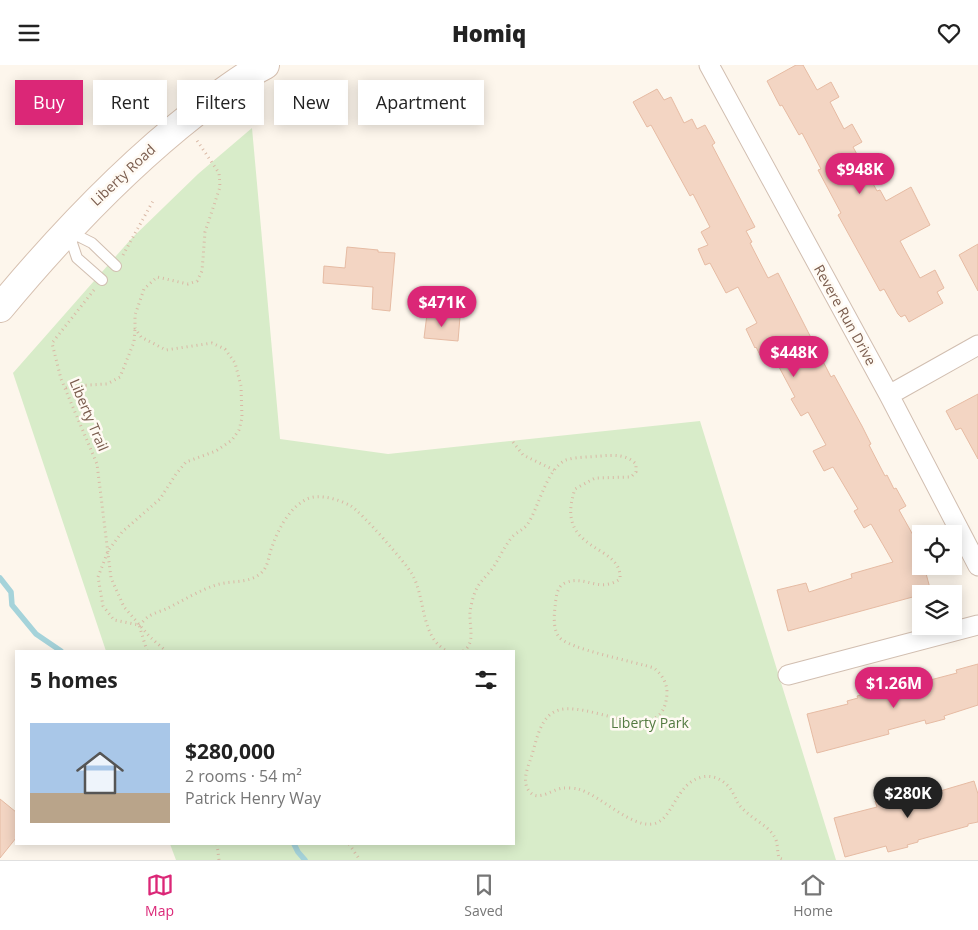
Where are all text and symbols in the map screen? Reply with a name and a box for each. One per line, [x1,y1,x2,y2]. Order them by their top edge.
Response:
text: Homiq [452,18,526,48]
icon: menu [15,19,43,47]
icon: heart [935,19,963,47]
chip: Buy [15,80,83,125]
chip: Rent [93,80,167,125]
chip: Filters [177,80,264,125]
chip: New [274,80,348,125]
chip: Apartment [358,80,484,125]
street label: Liberty Road [86,140,159,210]
pin: $948K [825,153,895,195]
text: $948K [836,158,884,180]
street label: Revere Run Drive [810,261,881,369]
pin: $471K [407,285,477,328]
text: $471K [418,291,466,313]
pin: $448K [759,335,829,378]
text: $448K [770,341,818,363]
street label: Liberty Trail [66,376,113,454]
map controls [912,525,962,635]
button: locate [912,525,962,575]
button: layers [912,585,962,635]
text: 5 homes [30,666,118,694]
icon: filters [472,666,500,694]
pin: $1.26M [853,667,935,709]
text: $1.26M [866,672,922,694]
park label: Liberty Park [611,713,690,732]
text: $280,000 [185,737,275,765]
icon: home [70,743,130,803]
text: 2 rooms · 54 m² [185,765,302,787]
pin: $280K [873,777,943,819]
text: $280K [884,782,932,804]
text: Patrick Henry Way [185,787,321,809]
tab: Map [145,871,174,920]
tab: Saved [464,871,503,920]
tab: Home [793,871,833,920]

